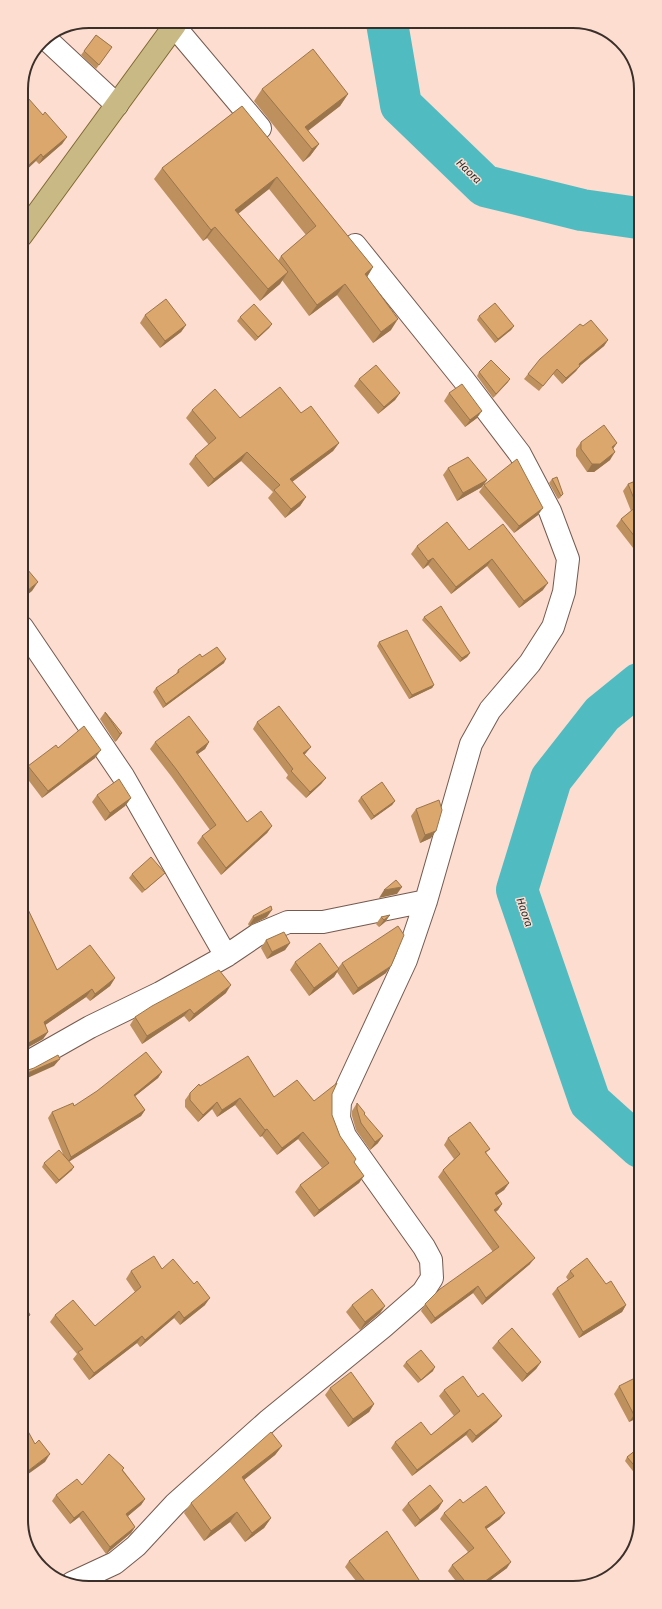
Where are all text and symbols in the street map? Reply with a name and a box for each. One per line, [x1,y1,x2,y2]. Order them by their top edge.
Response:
water label: Haora [453,156,484,187]
water label: Haora [513,896,536,929]

